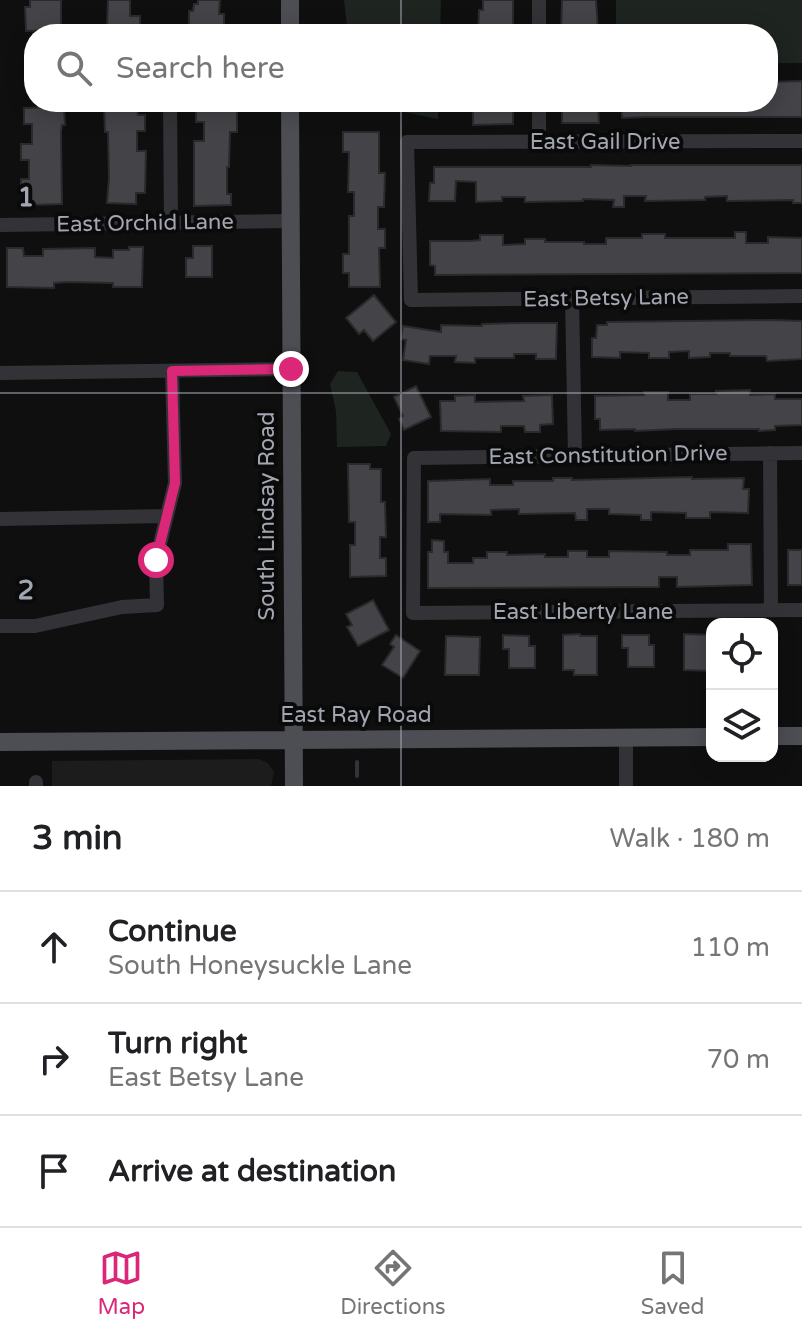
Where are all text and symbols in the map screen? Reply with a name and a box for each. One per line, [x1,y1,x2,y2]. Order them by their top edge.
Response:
search box [24,24,778,112]
icon: search [52,46,96,90]
text: Search here [116,50,285,87]
street label: East Gail Drive [530,129,680,155]
text: 1 [18,182,34,213]
street label: East Orchid Lane [56,208,234,238]
street label: East Betsy Lane [523,284,689,312]
route end [273,351,309,387]
street label: South Lindsay Road [254,412,280,620]
street label: East Constitution Drive [488,440,728,470]
route start [138,542,174,578]
text: 2 [18,575,34,606]
street label: East Liberty Lane [493,599,673,625]
map controls [706,618,778,762]
button: locate [706,618,778,690]
button: layers [706,690,778,762]
street label: East Ray Road [280,702,432,728]
text: 3 min [32,818,123,859]
text: Walk · 180 m [610,823,770,854]
text: Continue [108,913,237,950]
icon: ahead [32,925,76,969]
text: 110 m [690,932,770,963]
text: South Honeysuckle Lane [108,950,412,981]
text: Turn right [108,1025,248,1062]
icon: right [32,1037,76,1081]
text: 70 m [707,1044,770,1075]
text: East Betsy Lane [108,1062,304,1093]
icon: arrive [32,1149,76,1193]
text: Arrive at destination [108,1153,396,1190]
tab: Map [98,1246,145,1320]
tab: Directions [340,1246,446,1320]
tab: Saved [641,1246,704,1320]

